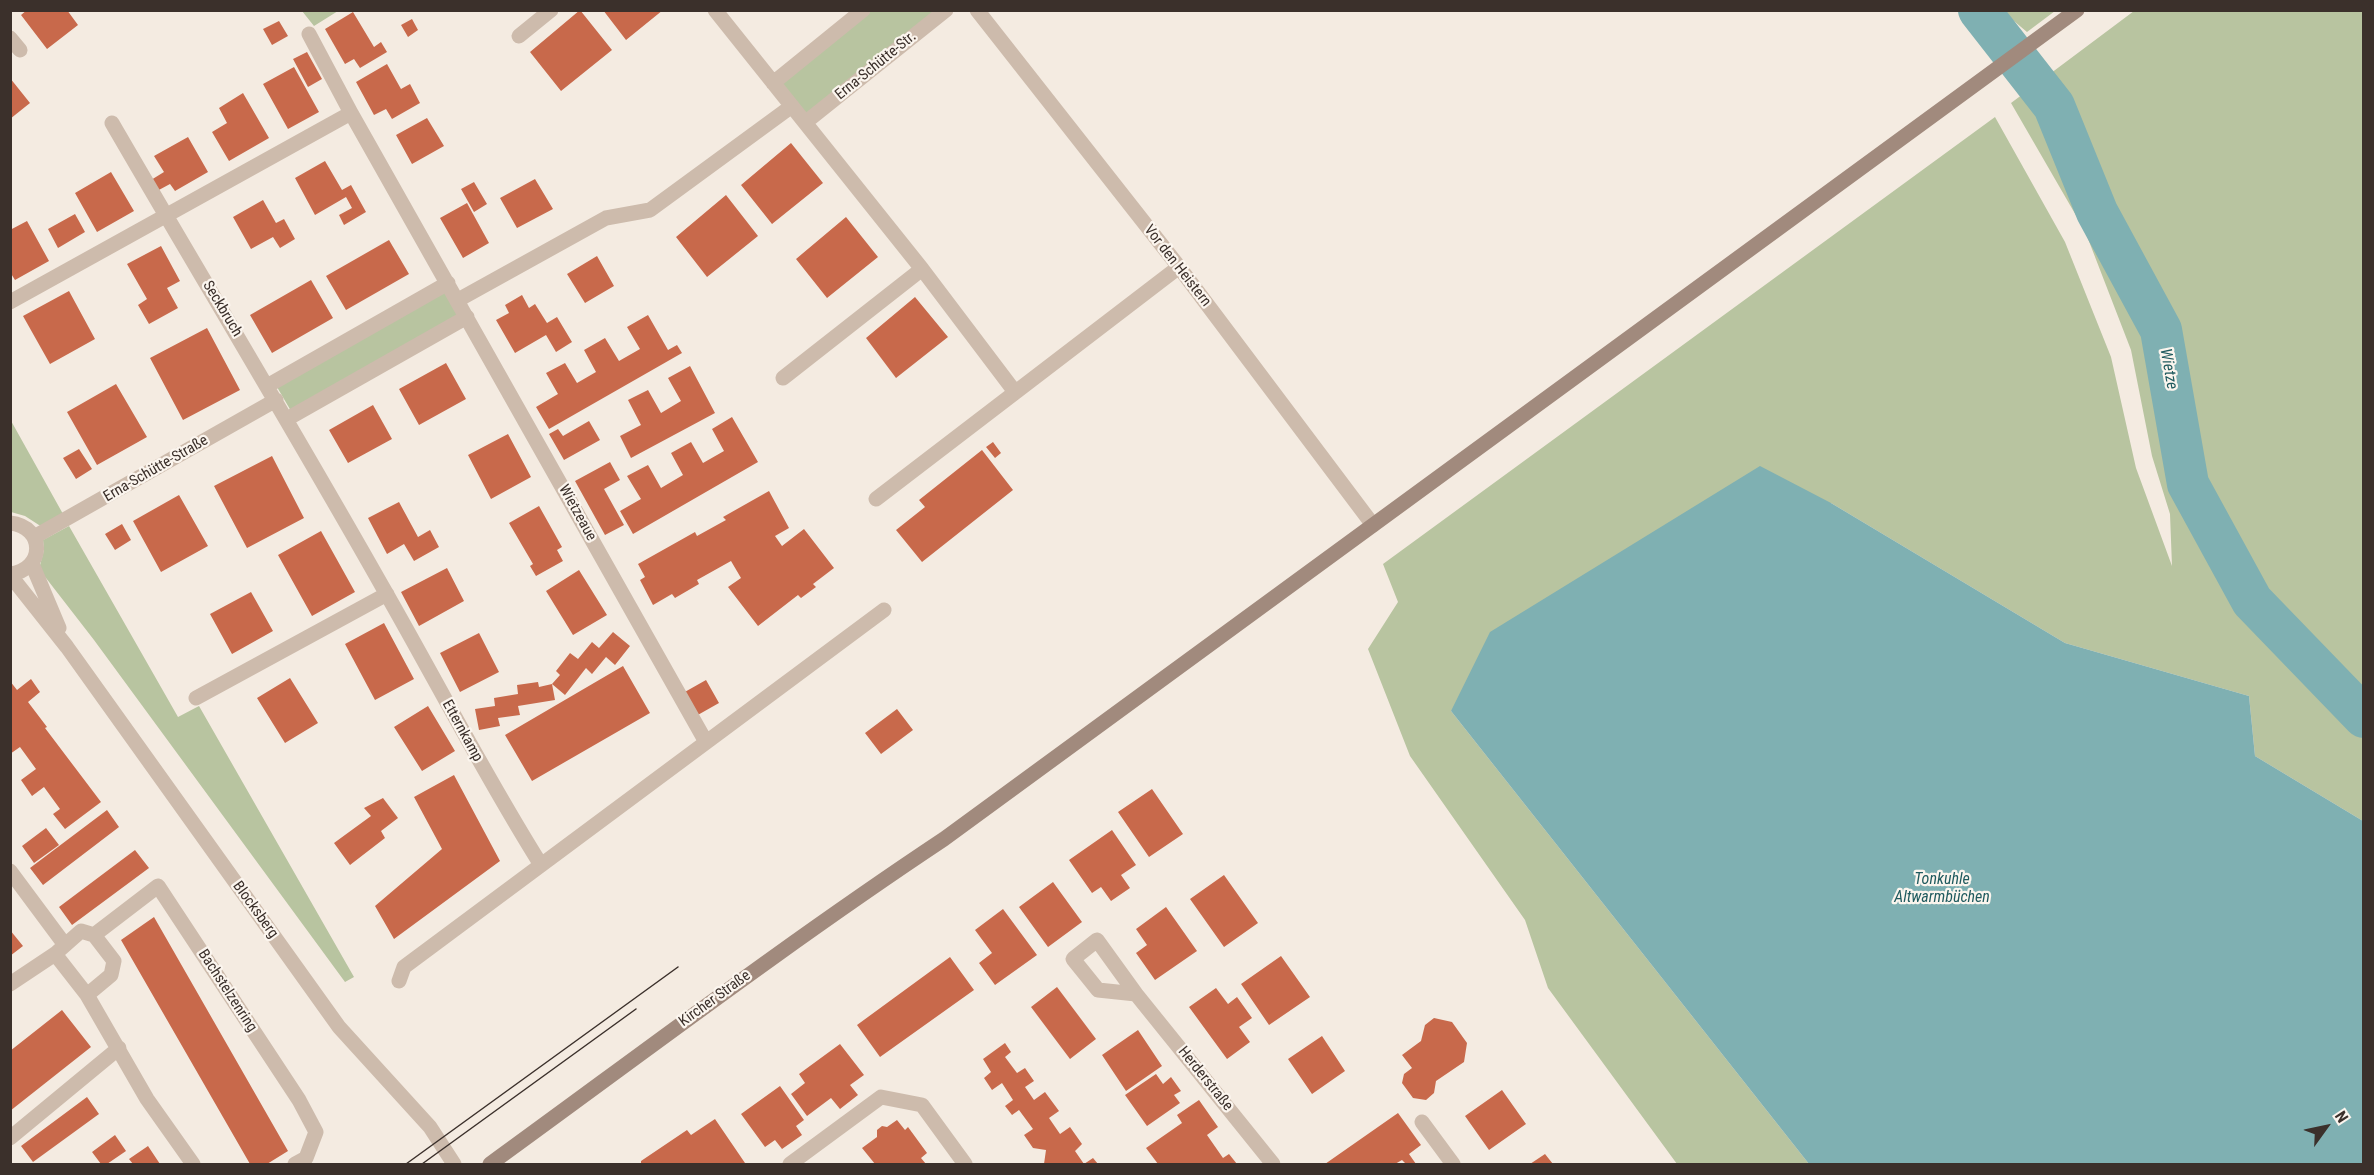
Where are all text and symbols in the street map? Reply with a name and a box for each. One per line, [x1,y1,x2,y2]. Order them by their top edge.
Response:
street label: Erna-Schütte-Str. [832,28,920,104]
street label: Vor den Heistern [1140,222,1214,310]
street label: Seckbruch [198,278,246,340]
water label: Wietze [2155,347,2181,391]
street label: Erna-Schütte-Straße [101,432,211,506]
street label: Wietzeaue [554,482,600,544]
street label: Etternkamp [438,697,486,765]
water label: Tonkuhle Altwarmbüchen [1894,870,1990,908]
street label: Blocksberg [228,878,282,942]
street label: Bachstelzenring [194,946,260,1036]
street label: Kircher Straße [676,967,754,1031]
street label: Herderstraße [1174,1043,1236,1115]
north arrow [2296,1097,2356,1157]
text: N [2331,1108,2352,1126]

